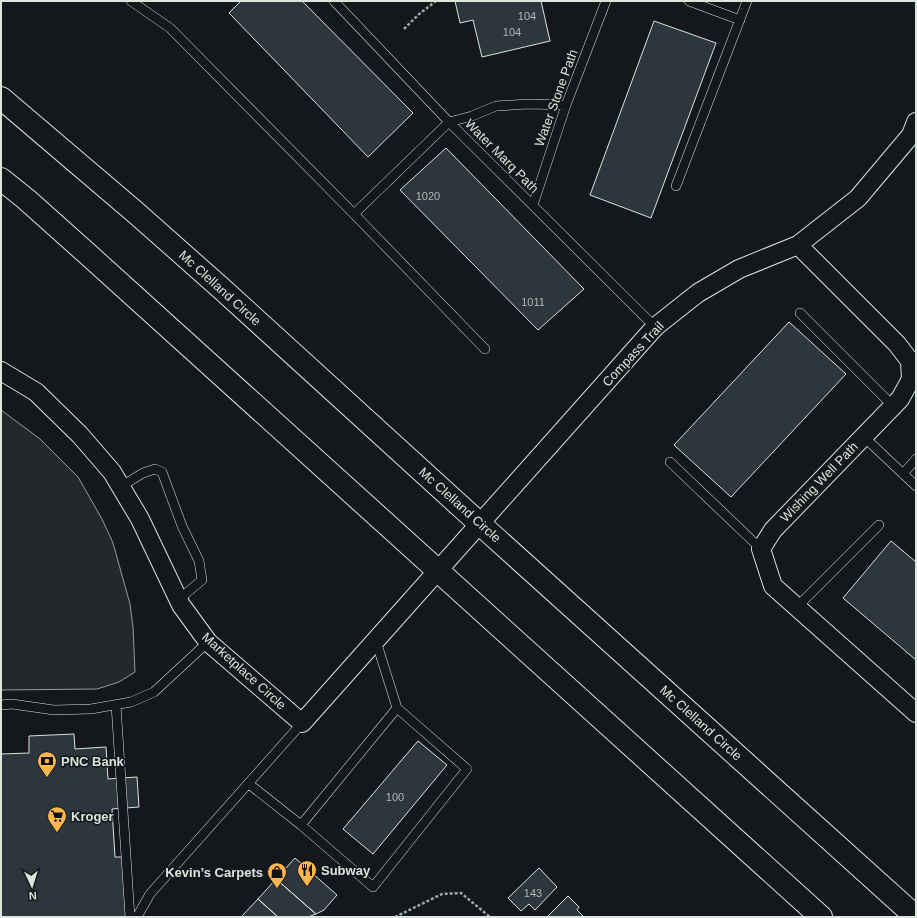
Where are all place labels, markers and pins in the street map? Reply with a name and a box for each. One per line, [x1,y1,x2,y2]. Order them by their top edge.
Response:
bank icon: PNC Bank [36,750,58,778]
place label: PNC Bank [61,754,125,769]
supermarket icon: Kroger [46,805,68,833]
place label: Kroger [71,809,114,824]
restaurant icon: Subway [296,859,318,887]
shop icon: Kevin’s Carpets [266,861,288,889]
place label: Subway [321,863,371,878]
place label: Kevin’s Carpets [165,865,263,880]

